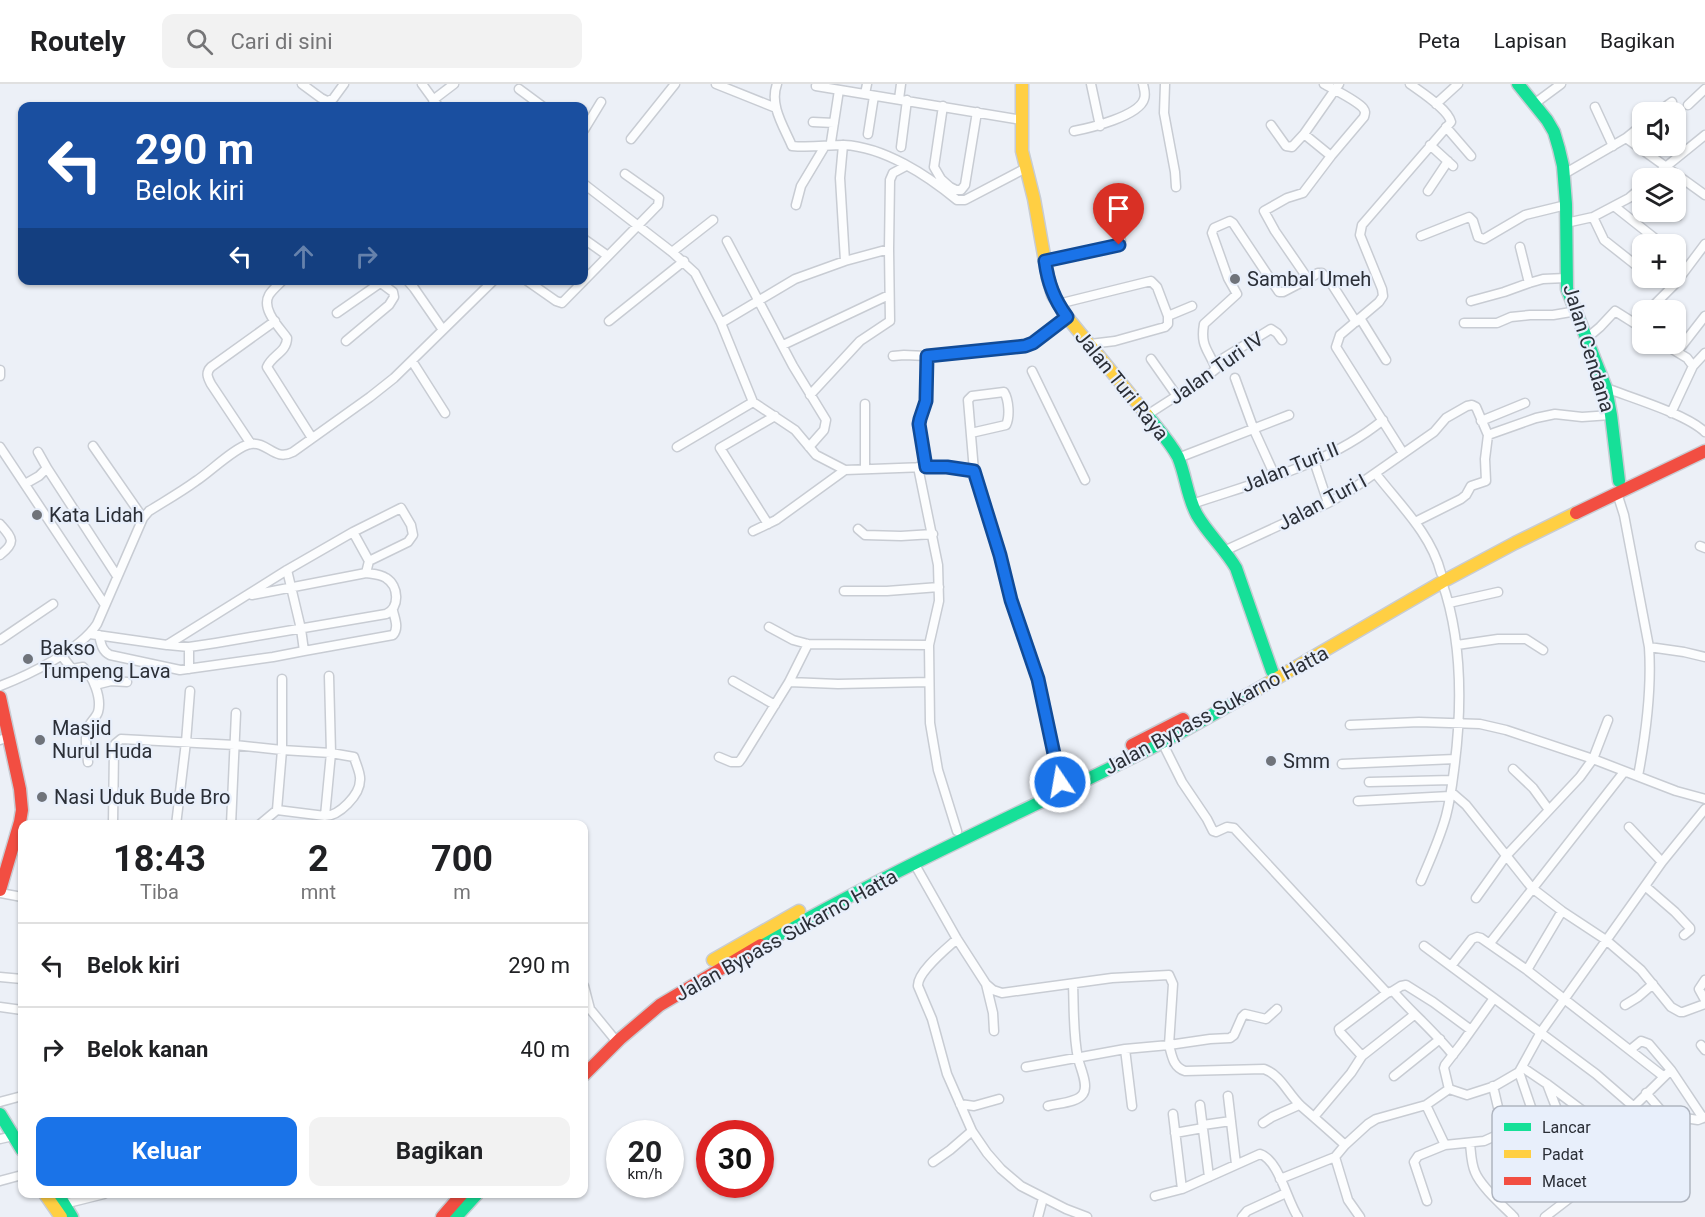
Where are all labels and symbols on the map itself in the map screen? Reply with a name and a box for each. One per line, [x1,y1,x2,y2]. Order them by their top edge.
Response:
pin [1093,183,1144,245]
place label: Sambal Umeh [1247,267,1371,291]
marker: Sambal Umeh [1228,272,1242,286]
street label: Jalan Cendana [1558,281,1620,415]
street label: Jalan Turi Raya [1070,325,1174,445]
street label: Jalan Turi IV [1164,326,1268,409]
street label: Jalan Turi II [1238,437,1342,497]
street label: Jalan Turi I [1273,469,1371,535]
place label: Kata Lidah [49,503,144,527]
marker: Kata Lidah [30,508,44,522]
place label: Bakso Tumpeng Lava [40,636,171,683]
street label: Jalan Bypass Sukarno Hatta [1100,641,1332,779]
marker: Bakso Tumpeng Lava [21,652,35,666]
place label: Masjid Nurul Huda [52,716,152,763]
marker: Masjid Nurul Huda [33,733,47,747]
place label: Smm [1283,749,1330,773]
position arrow [1028,750,1092,814]
marker: Smm [1264,754,1278,768]
place label: Nasi Uduk Bude Bro [54,785,230,809]
marker: Nasi Uduk Bude Bro [35,790,49,804]
street label: Jalan Bypass Sukarno Hatta [671,864,901,1006]
legend [1492,1106,1690,1202]
text: Lancar [1542,1118,1591,1137]
speed limit sign: 30 [696,1120,774,1198]
text: Padat [1542,1145,1584,1164]
text: Macet [1542,1172,1587,1191]

